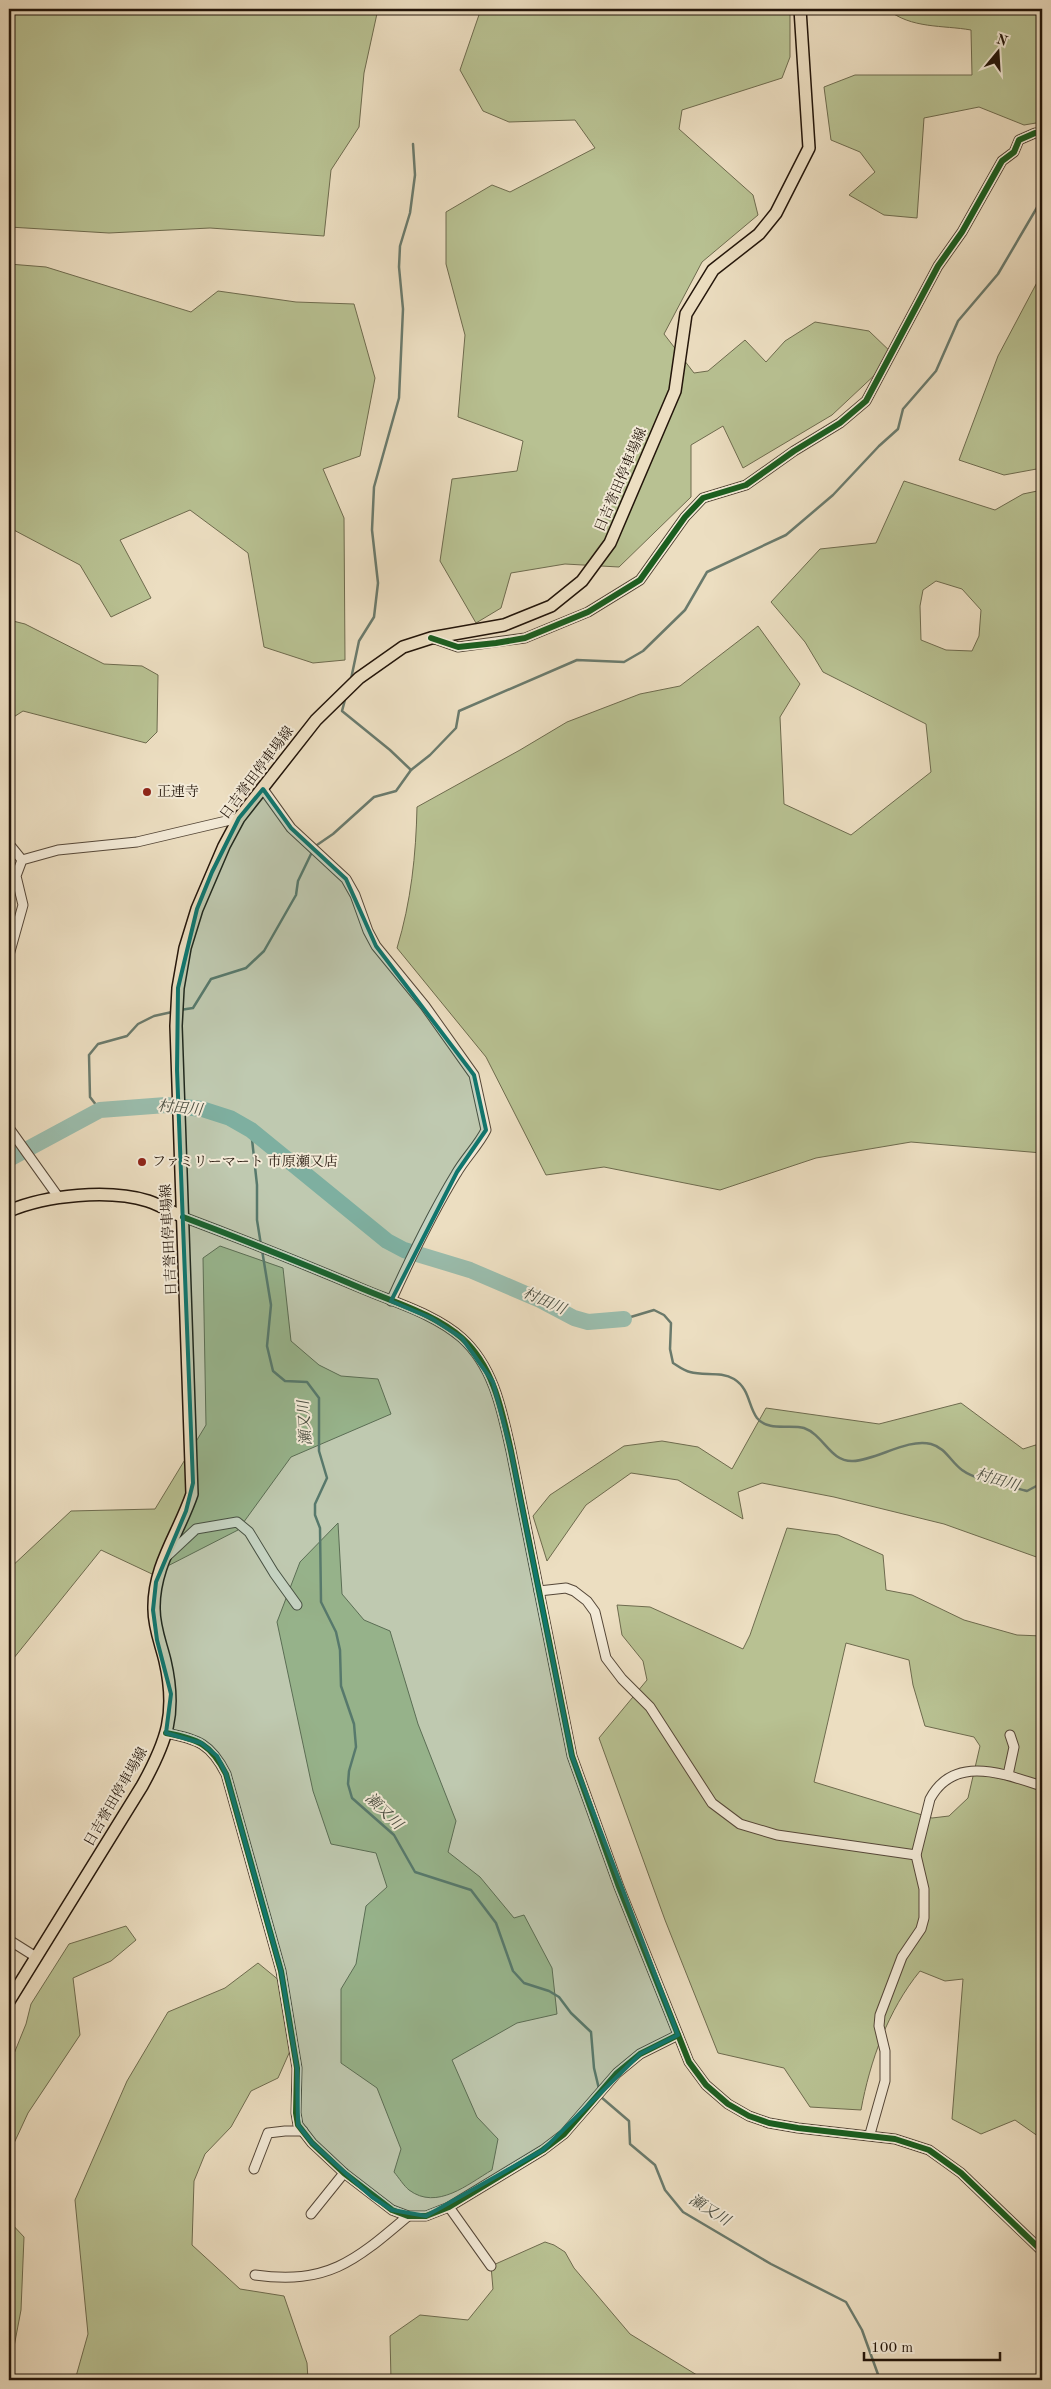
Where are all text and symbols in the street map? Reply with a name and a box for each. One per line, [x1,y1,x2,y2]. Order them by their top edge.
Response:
north arrow [974,28,1024,78]
text: N [994,32,1009,49]
street label: 日吉誉田停車場線 [592,425,649,534]
street label: 日吉誉田停車場線 [217,723,296,822]
place label: 正連寺 [157,784,199,799]
marker: 正連寺 [141,786,153,798]
water label: 村田川 [157,1097,205,1119]
place label: ファミリーマート 市原瀬又店 [152,1154,338,1169]
marker: ファミリーマート 市原瀬又店 [136,1156,148,1168]
street label: 日吉誉田停車場線 [158,1184,179,1296]
water label: 村田川 [520,1284,570,1319]
water label: 瀬又川 [295,1398,315,1446]
water label: 村田川 [973,1465,1023,1495]
street label: 日吉誉田停車場線 [81,1745,150,1849]
water label: 瀬又川 [362,1790,407,1834]
water label: 瀬又川 [686,2191,735,2230]
scale bar [864,2329,1000,2361]
text: 100 m [871,2341,913,2356]

